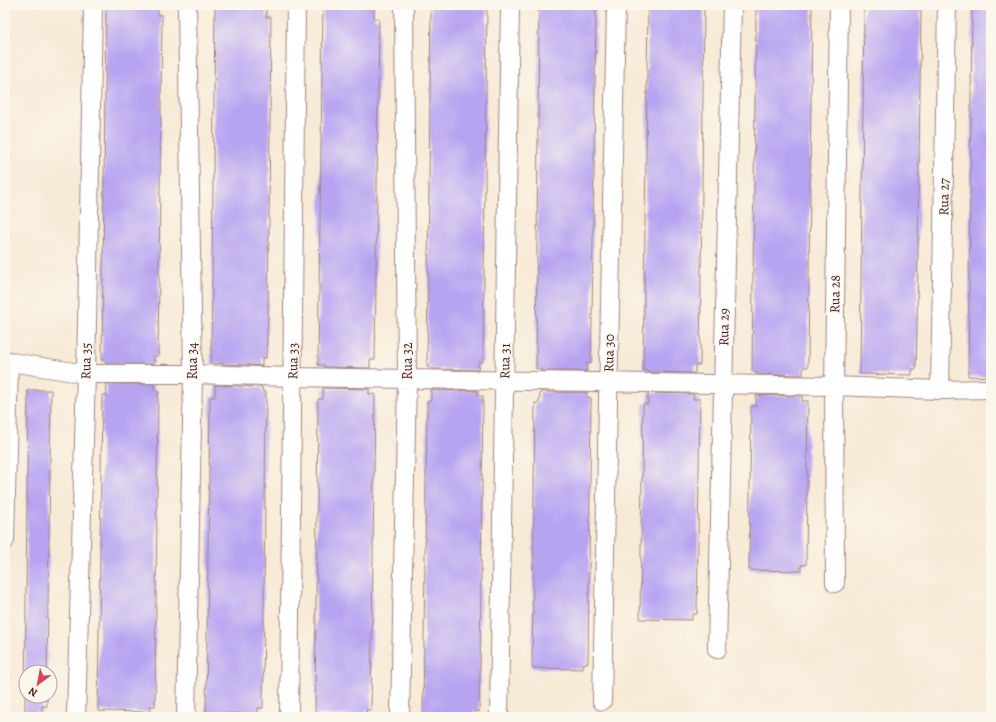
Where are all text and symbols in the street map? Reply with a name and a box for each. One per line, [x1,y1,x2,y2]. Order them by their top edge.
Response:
street label: Rua 27 [934,178,954,216]
street label: Rua 28 [825,274,845,313]
street label: Rua 29 [714,308,734,346]
street label: Rua 30 [599,334,619,372]
street label: Rua 35 [76,342,96,380]
street label: Rua 34 [183,342,202,380]
street label: Rua 33 [283,342,303,379]
street label: Rua 32 [398,342,417,380]
street label: Rua 31 [495,343,515,379]
north arrow [18,664,58,704]
text: N [26,684,40,701]

